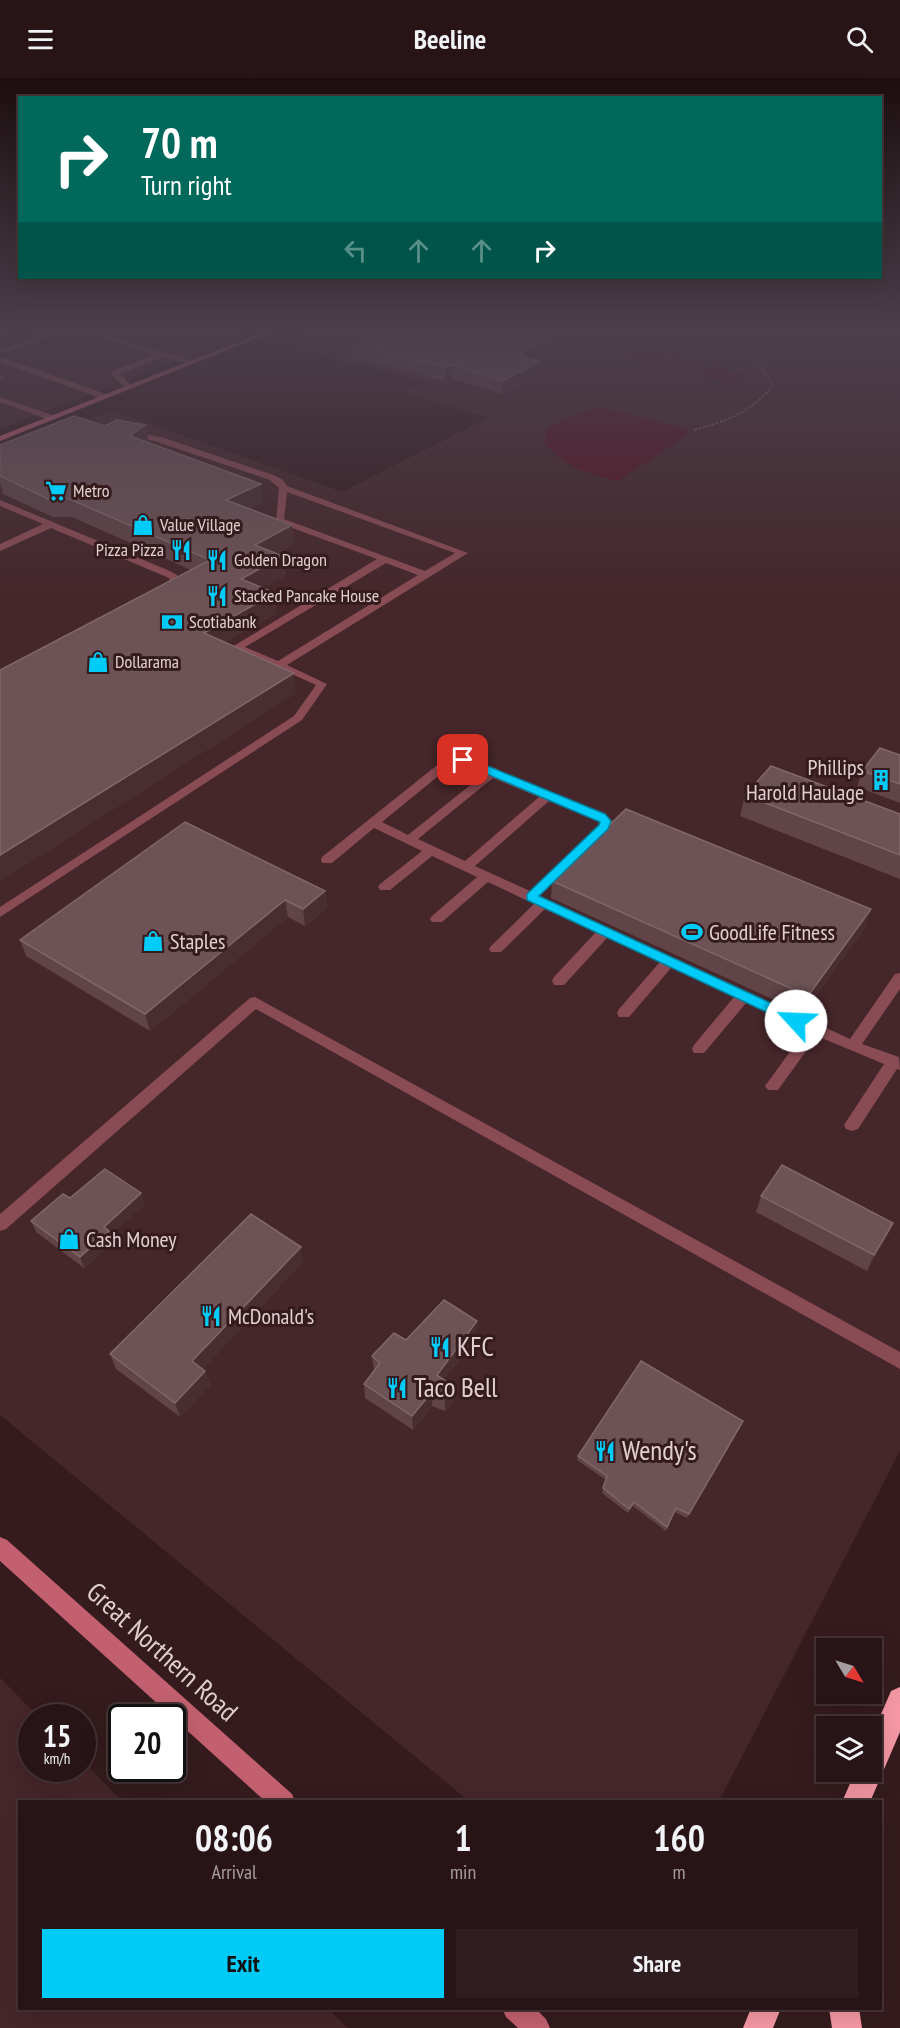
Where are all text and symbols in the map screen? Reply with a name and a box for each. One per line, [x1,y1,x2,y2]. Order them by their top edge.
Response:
text: Beeline [414,22,486,56]
icon: menu [24,23,57,56]
icon: search [843,23,876,56]
text: 70 m [141,115,218,170]
icon: right [42,120,120,198]
text: Turn right [141,168,232,202]
icon: left [339,234,372,267]
icon: ahead [402,234,435,267]
icon: ahead [465,234,498,267]
icon: right [528,234,561,267]
supermarket icon: Metro [44,479,68,503]
place label: Metro [73,479,110,502]
shop icon: Value Village [131,513,155,537]
place label: Value Village [159,513,241,536]
place label: Pizza Pizza [96,538,164,561]
restaurant icon: Pizza Pizza [169,538,193,562]
restaurant icon: Golden Dragon [205,548,229,572]
place label: Golden Dragon [234,548,327,571]
restaurant icon: Stacked Pancake House [205,584,229,608]
place label: Stacked Pancake House [234,584,379,607]
bank icon: Scotiabank [160,610,184,634]
place label: Scotiabank [189,610,257,633]
shop icon: Dollarama [86,650,110,674]
place label: Dollarama [115,650,179,673]
pin [437,734,488,785]
icon: arrive [446,743,479,776]
place label: Phillips Harold Haulage [746,753,864,806]
building icon: Phillips Harold Haulage [869,768,893,792]
place label: GoodLife Fitness [709,918,835,946]
sports icon: GoodLife Fitness [680,920,704,944]
place label: Staples [170,927,225,955]
shop icon: Staples [141,929,165,953]
position arrow [764,989,828,1053]
place label: Cash Money [86,1225,177,1253]
shop icon: Cash Money [57,1227,81,1251]
place label: McDonald's [228,1302,314,1330]
restaurant icon: McDonald's [199,1304,223,1328]
place label: KFC [457,1329,494,1363]
restaurant icon: KFC [428,1335,452,1359]
place label: Taco Bell [414,1370,498,1404]
restaurant icon: Taco Bell [385,1376,409,1400]
place label: Wendy's [622,1433,697,1467]
restaurant icon: Wendy's [593,1439,617,1463]
street label: Great Northern Road [80,1575,245,1728]
north arrow [816,1638,882,1704]
map controls [816,1638,882,1782]
speed limit sign: 20 [108,1704,186,1782]
text: 15 [43,1716,71,1755]
button: layers [816,1716,882,1782]
text: km/h [44,1749,70,1768]
text: 08:06 [195,1814,273,1861]
text: 1 [454,1814,472,1861]
text: 160 [653,1814,705,1861]
text: Arrival [211,1859,257,1885]
text: min [450,1859,476,1885]
text: m [673,1859,686,1885]
button: Exit [42,1929,444,1998]
button: Share [456,1929,858,1998]

